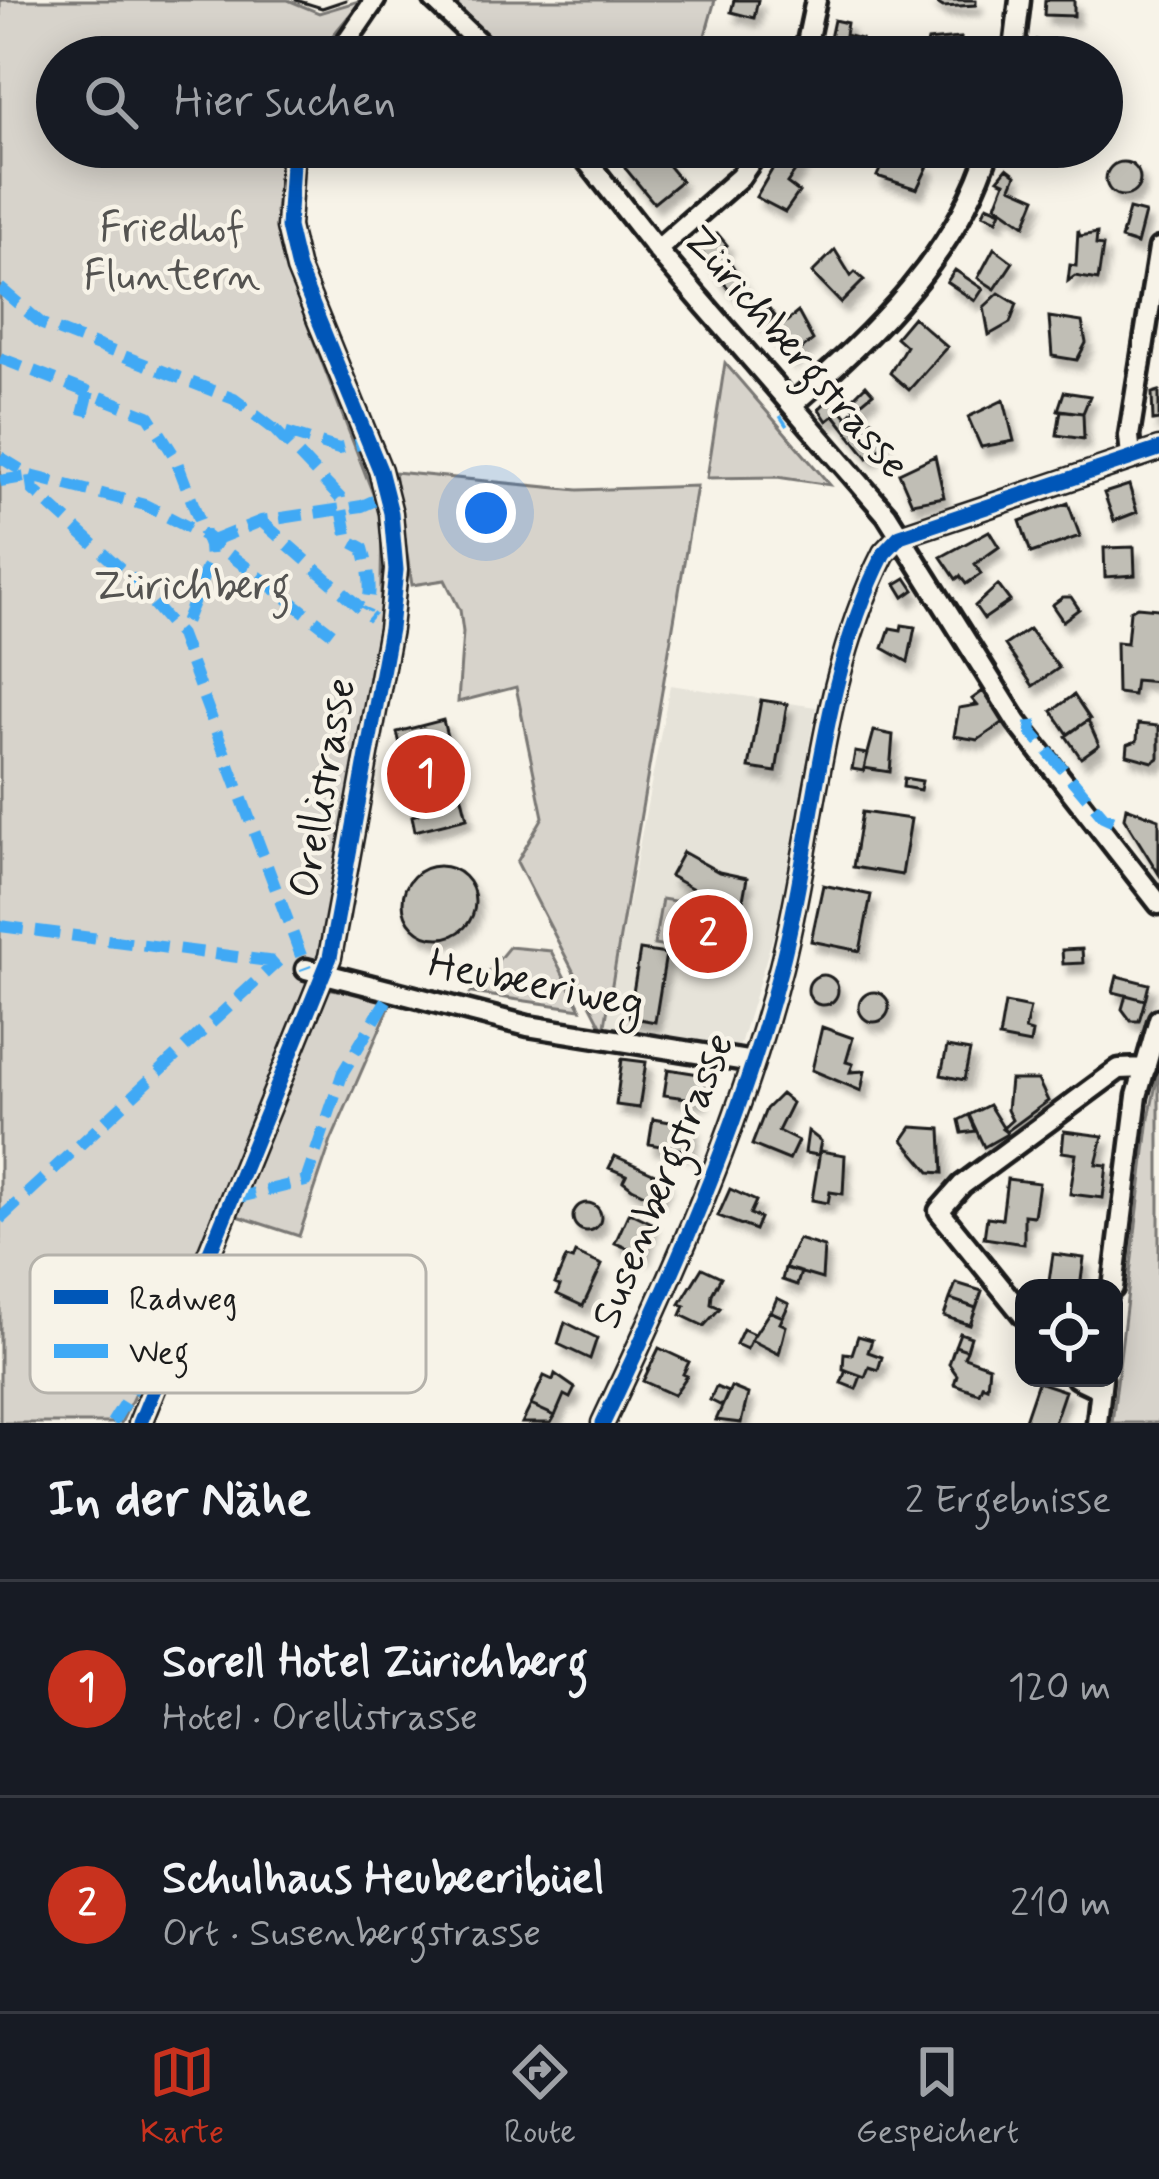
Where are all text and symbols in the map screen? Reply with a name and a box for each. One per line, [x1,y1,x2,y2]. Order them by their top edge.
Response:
search box [36,36,1123,168]
icon: search [78,69,144,135]
text: Hier suchen [174,73,396,132]
park label: Friedhof Fluntern [84,202,260,305]
street label: Zürichbergstrasse [666,214,921,494]
your location [456,483,516,543]
park label: Zürichberg [94,560,290,619]
street label: Orellistrasse [278,674,370,902]
pin: 1 [387,729,465,819]
pin: 2 [669,889,747,979]
street label: Heubeeriweg [423,937,648,1036]
street label: Susenbergstrasse [580,1025,752,1338]
legend [30,1255,426,1393]
text: Radweg [129,1278,237,1322]
map controls [1015,1279,1123,1387]
button: locate [1015,1279,1123,1387]
text: Weg [129,1332,189,1379]
text: In der Nähe [48,1468,311,1534]
text: 2 Ergebnisse [905,1476,1111,1527]
text: Sorell Hotel Zürichberg [162,1634,588,1693]
text: 1 [78,1663,96,1714]
text: 120 m [1008,1663,1111,1714]
text: Hotel · Orellistrasse [162,1693,478,1744]
text: Schulhaus Heubeeribüel [162,1850,605,1909]
text: 2 [77,1879,97,1930]
text: 210 m [1010,1879,1111,1930]
text: Ort · Susenbergstrasse [162,1909,541,1960]
tab: Karte [140,2039,224,2155]
tab: Route [504,2039,576,2155]
tab: Gespeichert [856,2039,1019,2155]

